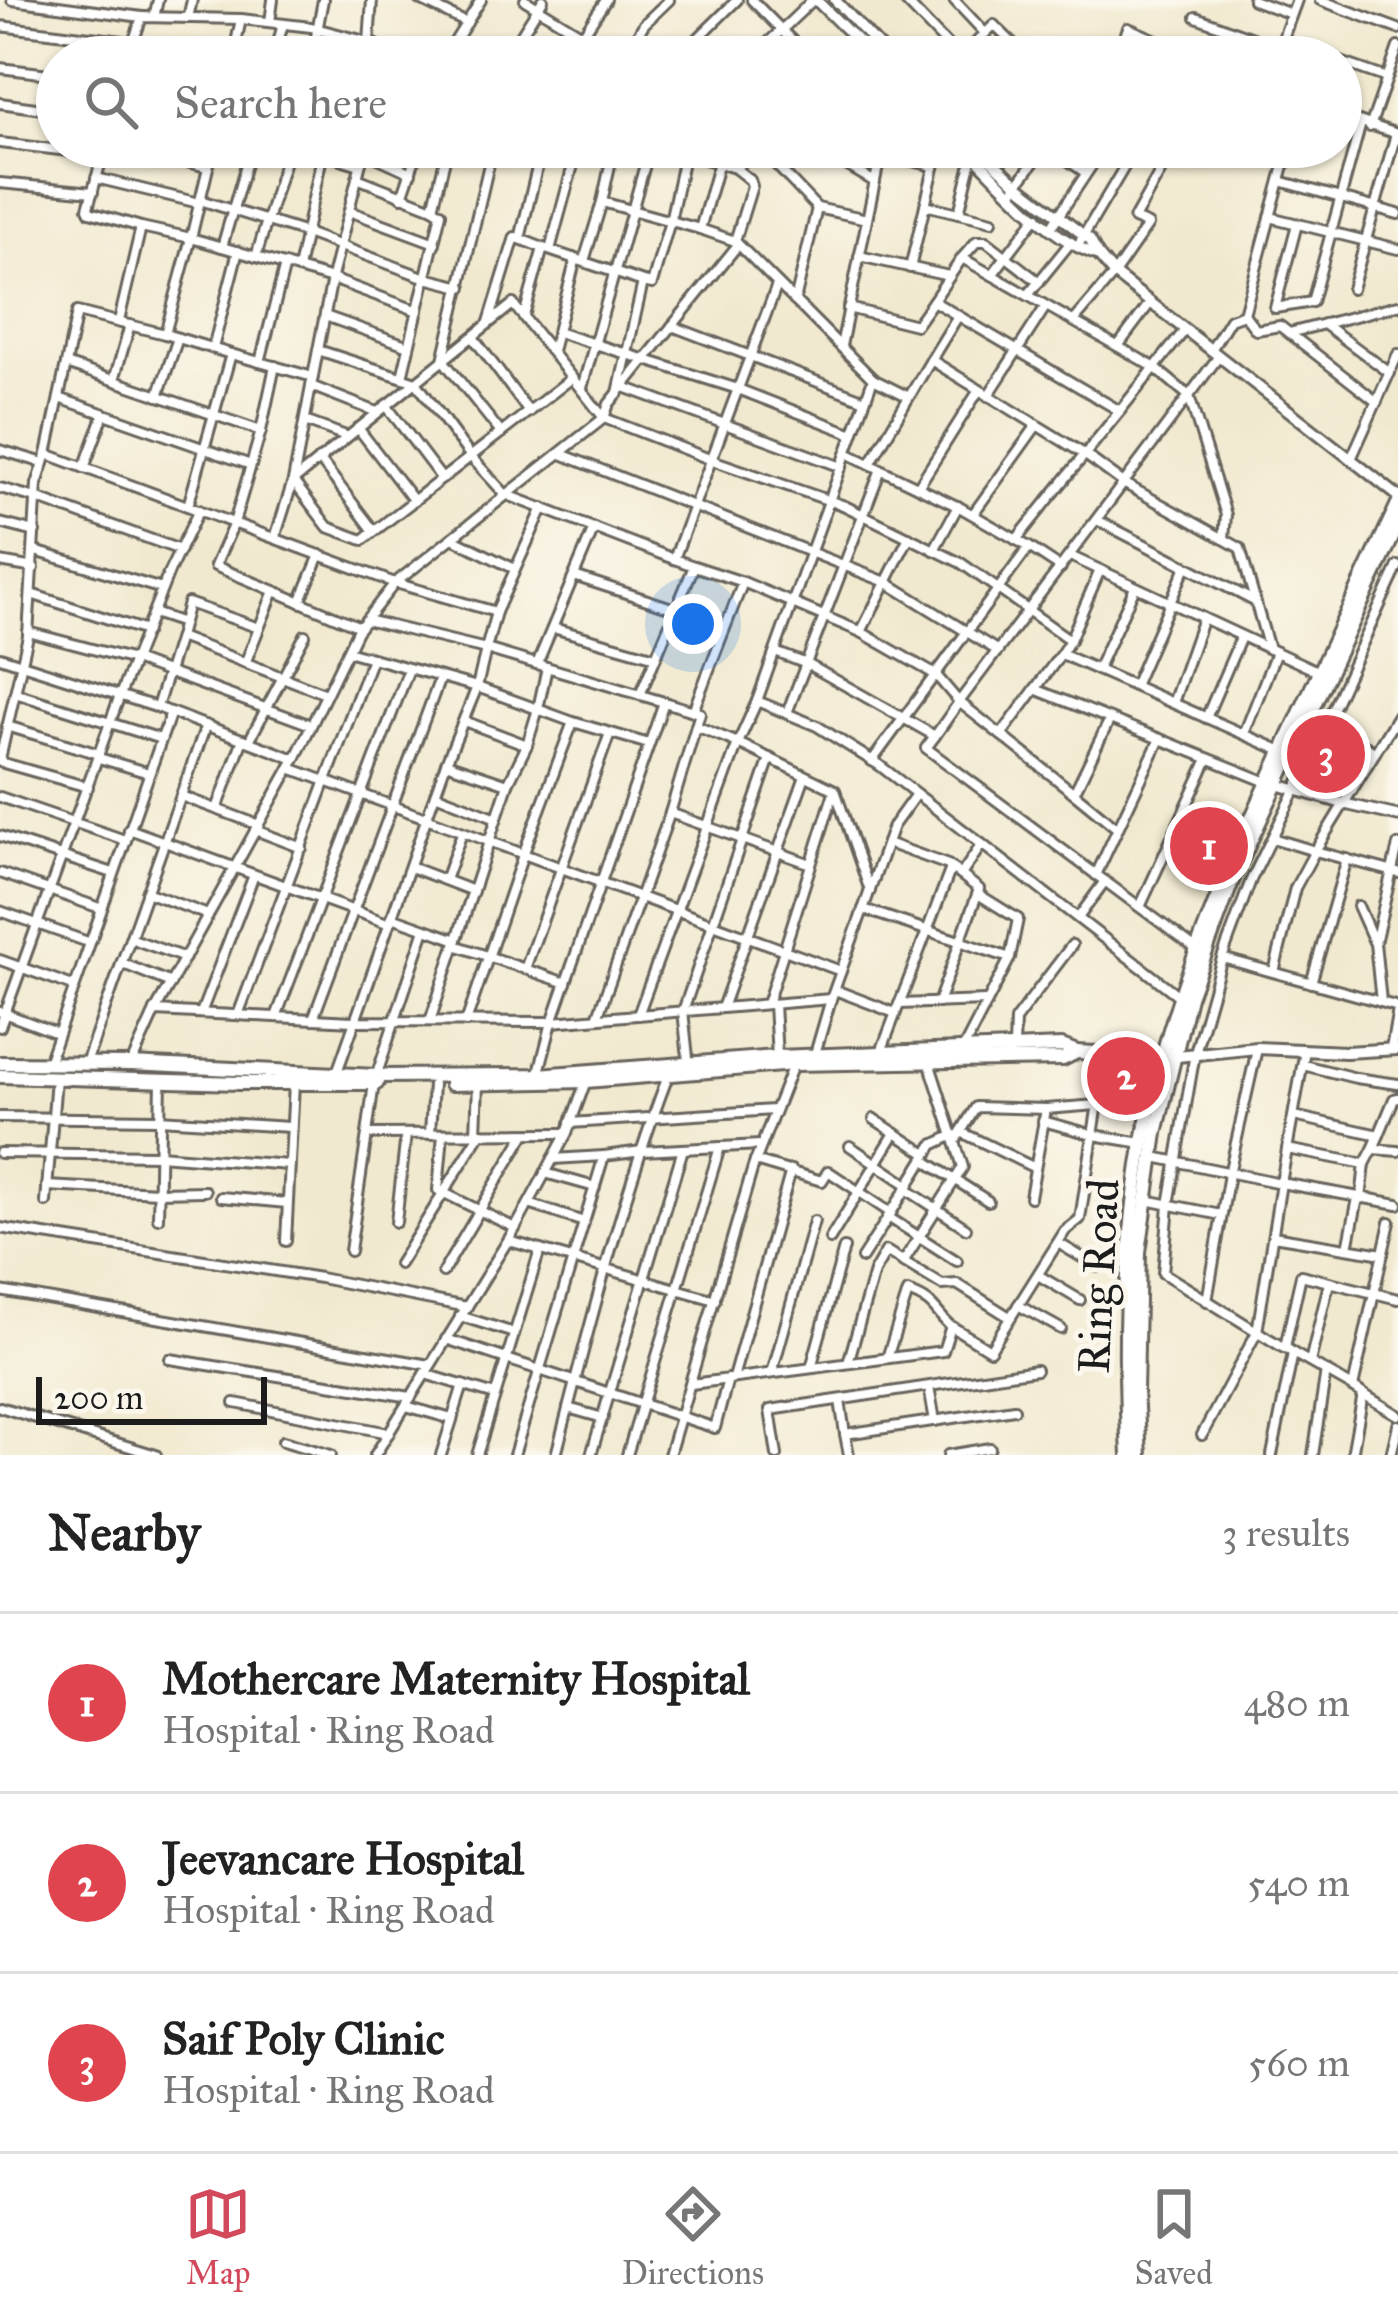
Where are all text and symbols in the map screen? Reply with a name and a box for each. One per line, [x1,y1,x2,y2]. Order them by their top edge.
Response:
search box [36,36,1362,168]
icon: search [78,69,144,135]
text: Search here [174,75,387,130]
your location [663,594,723,654]
pin: 3 [1287,709,1365,799]
pin: 1 [1170,801,1248,891]
pin: 2 [1087,1031,1165,1121]
street label: Ring Road [1065,1177,1131,1375]
scale bar [36,1371,267,1424]
text: 200 m [54,1378,144,1418]
text: Nearby [48,1502,200,1564]
text: 3 results [1222,1509,1350,1557]
text: Mothercare Maternity Hospital [162,1651,750,1706]
text: 1 [79,1679,95,1727]
text: 480 m [1244,1679,1350,1727]
text: Hospital · Ring Road [162,1706,495,1754]
text: Jeevancare Hospital [162,1831,524,1886]
text: 2 [77,1859,97,1907]
text: 540 m [1247,1859,1350,1907]
text: Hospital · Ring Road [162,1886,495,1934]
text: Saif Poly Clinic [162,2011,445,2066]
text: 3 [79,2039,95,2087]
text: 560 m [1248,2039,1350,2087]
text: Hospital · Ring Road [162,2066,495,2114]
tab: Map [185,2181,251,2293]
tab: Directions [622,2181,764,2293]
tab: Saved [1134,2181,1213,2293]

